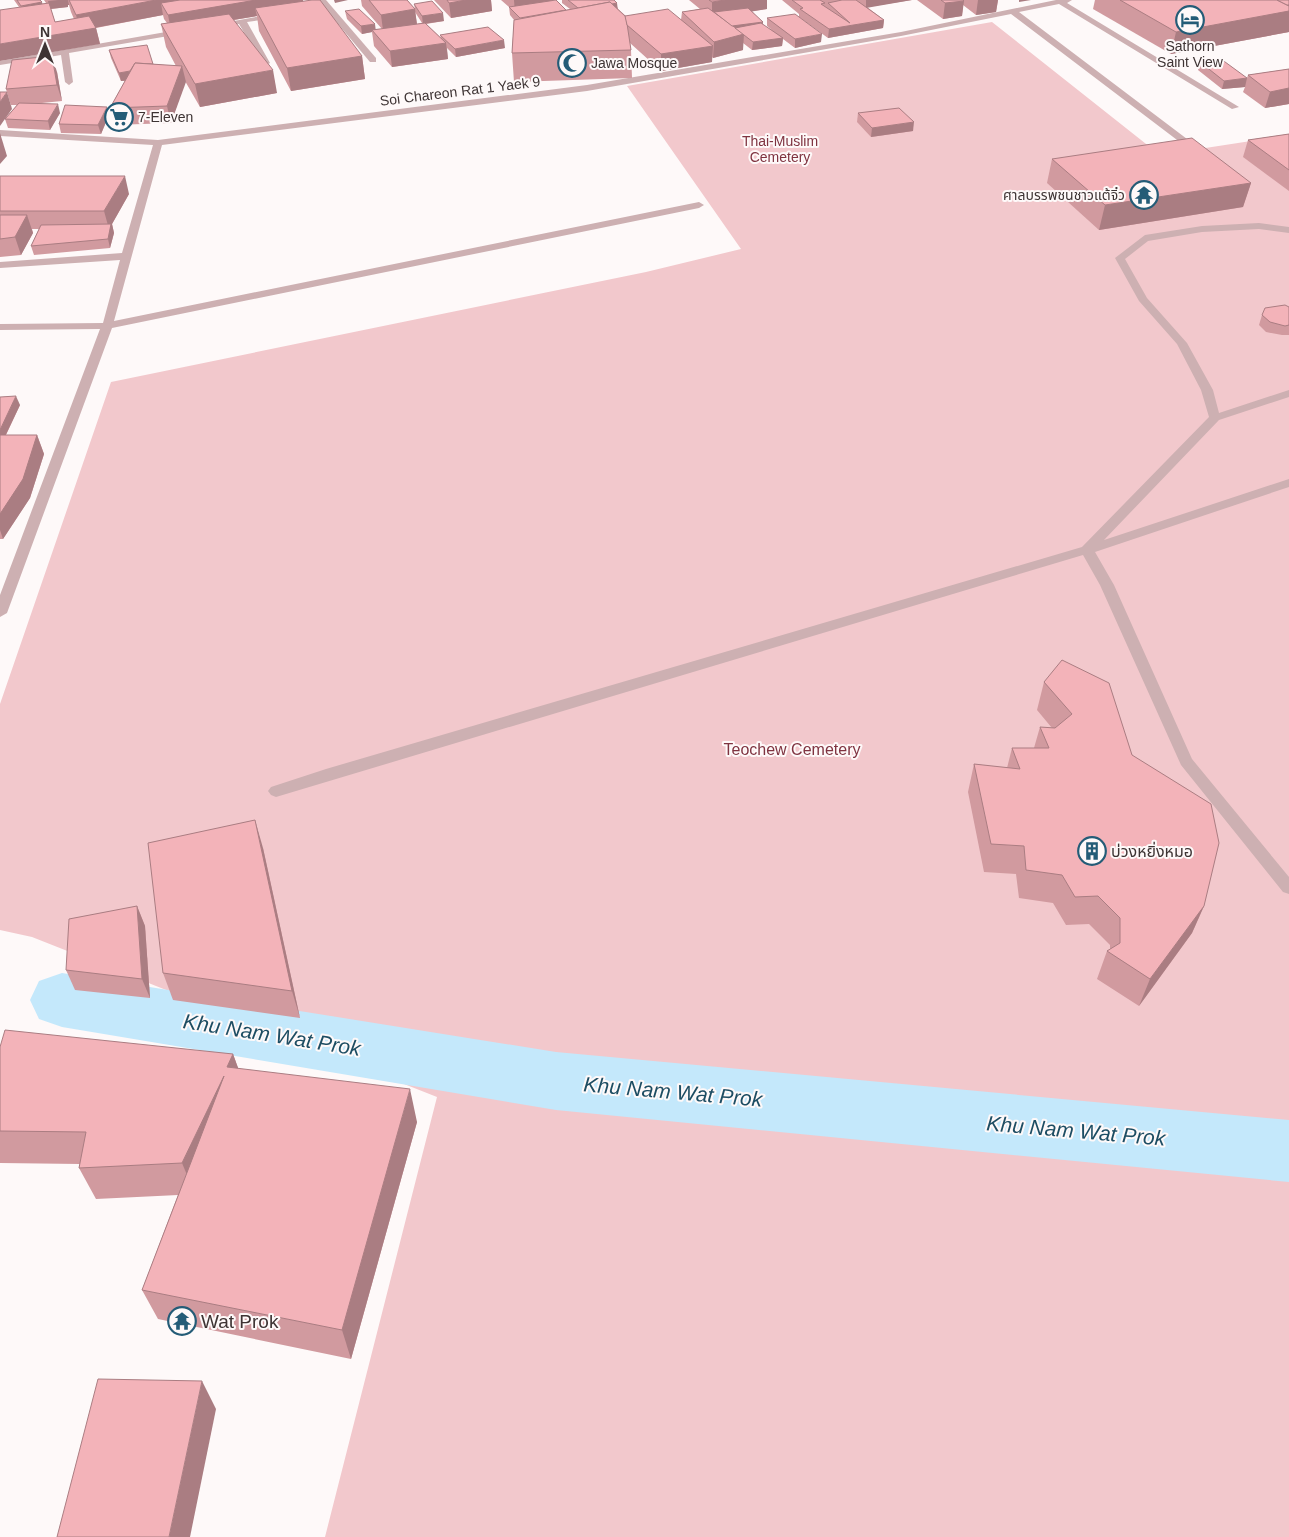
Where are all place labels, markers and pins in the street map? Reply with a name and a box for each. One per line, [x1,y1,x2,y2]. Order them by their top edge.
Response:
hotel icon: Sathorn Saint View [1175,5,1205,35]
place label: Sathorn Saint View [1157,38,1224,70]
mosque icon: Jawa Mosque [557,48,587,78]
place label: Jawa Mosque [591,55,678,71]
supermarket icon: 7-Eleven [104,102,134,132]
place label: 7-Eleven [138,109,193,125]
temple icon: ศาลบรรพชนชาวแต้จิ๋ว [1129,180,1159,210]
place label: ศาลบรรพชนชาวแต้จิ๋ว [1003,186,1125,203]
building icon: บ่วงหยิ่งหมอ [1077,836,1107,866]
place label: บ่วงหยิ่งหมอ [1111,841,1193,860]
temple icon: Wat Prok [167,1306,197,1336]
place label: Wat Prok [201,1311,279,1332]

